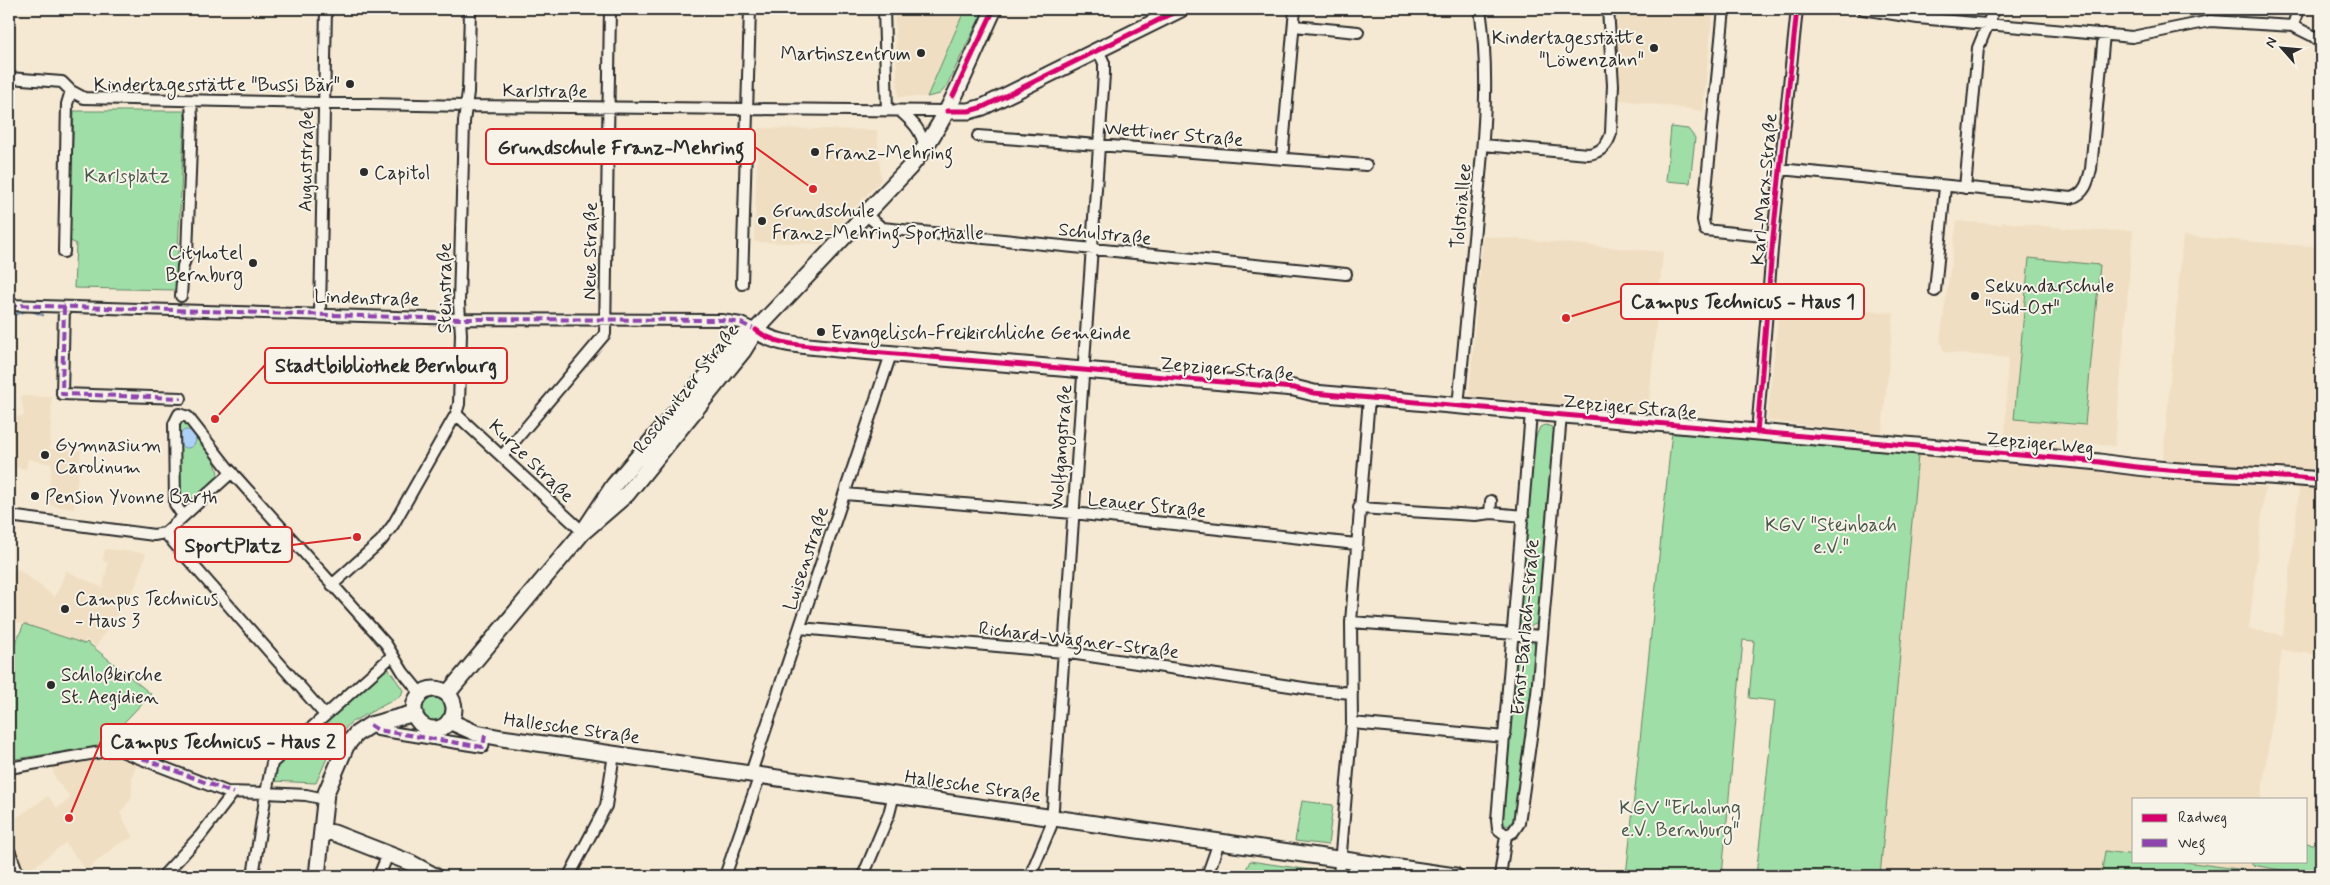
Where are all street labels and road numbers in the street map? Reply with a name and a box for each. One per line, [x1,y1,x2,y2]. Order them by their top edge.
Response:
street label: Karlstraße [502,78,588,105]
street label: Auguststraße [293,110,321,212]
street label: Karl-Marx-Straße [1745,112,1784,266]
street label: Wettiner Straße [1103,116,1244,153]
street label: Tolstoiallee [1445,162,1478,250]
street label: Neue Straße [577,202,604,300]
street label: Schulstraße [1057,217,1153,252]
street label: Steinstraße [433,242,458,334]
street label: Lindenstraße [314,284,420,313]
street label: Roschwitzer Straße [628,319,745,459]
street label: Zepziger Straße [1159,351,1295,389]
street label: Wolfgangstraße [1045,384,1080,511]
street label: Zepziger Straße [1562,389,1698,427]
street label: Kurze Straße [483,414,579,508]
street label: Zepziger Weg [1985,426,2095,462]
street label: Leauer Straße [1086,487,1208,524]
street label: Luisenstraße [778,503,835,614]
street label: Ernst-Barlach-Straße [1505,538,1546,716]
street label: Richard-Wagner-Straße [977,616,1180,668]
street label: Hallesche Straße [502,707,641,750]
street label: Hallesche Straße [903,765,1042,808]

